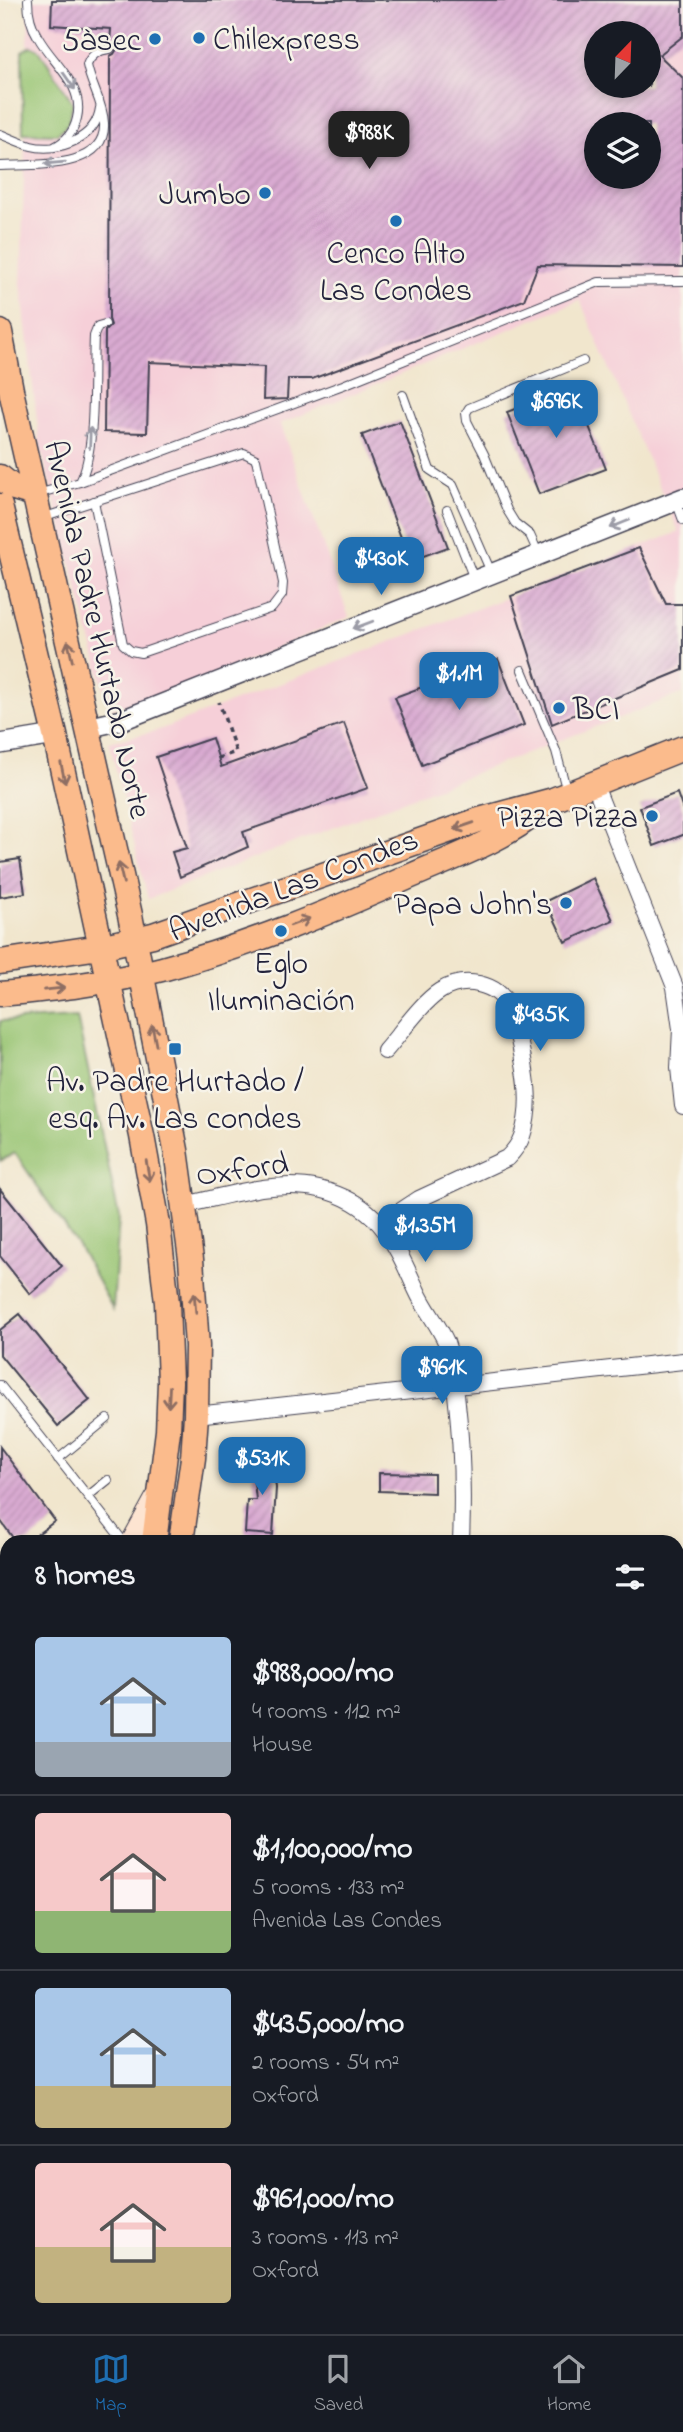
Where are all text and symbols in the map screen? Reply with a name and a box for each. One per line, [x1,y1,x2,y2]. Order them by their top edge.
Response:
place label: Chilexpress [213,18,360,65]
place label: 5àsec [62,19,142,66]
north arrow [584,21,662,98]
map controls [584,21,661,189]
marker: Chilexpress [191,30,207,46]
marker: 5àsec [147,31,163,47]
one-way arrow [62,71,76,90]
pin: $988K [320,111,418,171]
button: layers [584,112,661,189]
text: $988K [344,117,394,150]
one-way arrow [45,157,67,170]
place label: Jumbo [159,173,251,220]
marker: Jumbo [257,185,273,201]
marker: Cenco Alto Las Condes [388,213,404,229]
place label: Cenco Alto Las Condes [320,232,472,316]
pin: $696K [507,380,605,440]
text: $696K [530,386,582,419]
one-way arrow [83,427,97,450]
street label: Avenida Padre Hurtado Norte [29,436,162,824]
one-way arrow [609,518,631,531]
pin: $430K [332,538,430,597]
text: $430K [354,543,408,576]
one-way arrow [352,620,374,633]
one-way arrow [62,640,76,663]
pin: $1.1M [410,652,508,712]
text: $1.1M [435,658,483,691]
place label: BCI [572,688,620,735]
marker: BCI [551,700,567,716]
one-way arrow [56,761,70,784]
place label: Pizza Pizza [497,796,638,843]
marker: Pizza Pizza [644,808,660,824]
street label: Avenida Las Condes [163,818,426,957]
one-way arrow [453,821,475,833]
one-way arrow [113,862,127,885]
place label: Papa John's [394,883,552,930]
marker: Papa John's [558,895,574,911]
one-way arrow [289,915,311,928]
marker: Eglo Iluminación [273,923,289,939]
place label: Eglo Iluminación [207,942,355,1026]
one-way arrow [42,982,64,995]
pin: $435K [491,993,589,1053]
text: $435K [511,999,569,1032]
one-way arrow [147,1024,161,1047]
marker: Av. Padre Hurtado / esq. Av. Las condes [167,1041,183,1057]
place label: Av. Padre Hurtado / esq. Av. Las condes [46,1060,304,1144]
street label: Oxford [193,1142,292,1201]
one-way arrow [142,1159,156,1182]
pin: $1.35M [368,1204,482,1264]
text: $1.35M [394,1210,456,1243]
one-way arrow [188,1292,201,1315]
pin: $961K [393,1346,491,1406]
text: $961K [417,1352,467,1385]
one-way arrow [162,1386,175,1408]
pin: $531K [213,1438,311,1497]
text: $531K [234,1443,290,1476]
text: 8 homes [35,1555,136,1599]
icon: filters [611,1558,649,1596]
text: $988,000/mo [252,1652,394,1696]
icon: home [91,1665,175,1749]
text: 4 rooms · 112 m² [252,1696,401,1729]
text: House [252,1729,312,1762]
text: $1,100,000/mo [252,1828,413,1872]
icon: home [91,1841,175,1925]
text: 5 rooms · 133 m² [252,1872,405,1905]
text: Avenida Las Condes [252,1905,442,1938]
text: $435,000/mo [252,2003,404,2047]
icon: home [91,2016,175,2100]
text: 2 rooms · 54 m² [252,2047,399,2080]
text: Oxford [252,2080,319,2113]
text: $961,000/mo [252,2178,394,2222]
icon: home [91,2191,175,2275]
text: 3 rooms · 113 m² [252,2222,399,2255]
text: Oxford [252,2255,319,2288]
tab: Map [92,2350,130,2419]
tab: Saved [314,2350,363,2419]
tab: Home [547,2350,591,2419]

